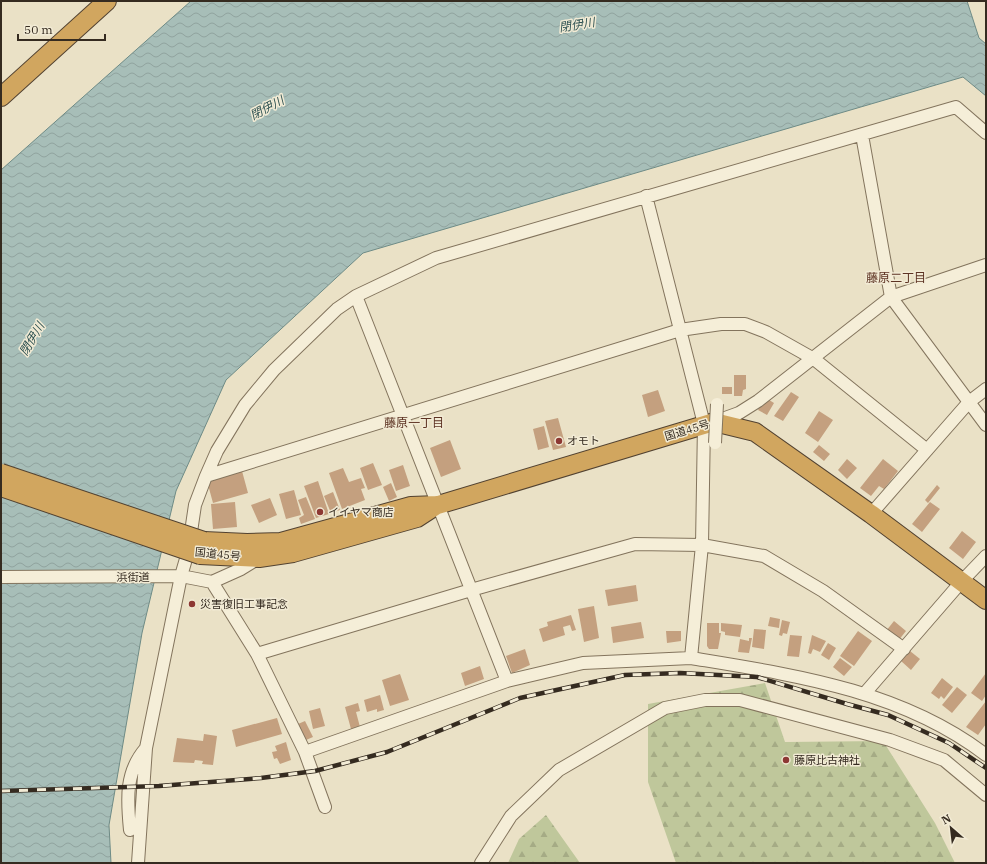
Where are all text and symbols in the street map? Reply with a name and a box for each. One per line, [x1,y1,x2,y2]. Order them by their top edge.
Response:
water label: 閉伊川 [558,14,598,35]
scale bar [18,16,105,42]
text: 50 m [24,22,53,37]
water label: 閉伊川 [247,92,288,123]
district label: 藤原二丁目 [866,270,926,285]
water label: 閉伊川 [16,318,48,358]
district label: 藤原一丁目 [384,415,444,430]
street label: 国道45号 [663,417,711,443]
place label: オモト [567,434,600,448]
marker: オモト [554,436,564,446]
place label: イイヤマ商店 [328,505,394,519]
marker: イイヤマ商店 [315,507,325,517]
street label: 国道45号 [194,545,242,563]
street label: 浜街道 [117,570,150,584]
place label: 災害復旧工事記念 [200,597,288,611]
marker: 災害復旧工事記念 [187,599,197,609]
place label: 藤原比古神社 [794,753,860,767]
marker: 藤原比古神社 [781,755,791,765]
north arrow [931,808,971,848]
text: N [939,811,954,827]

